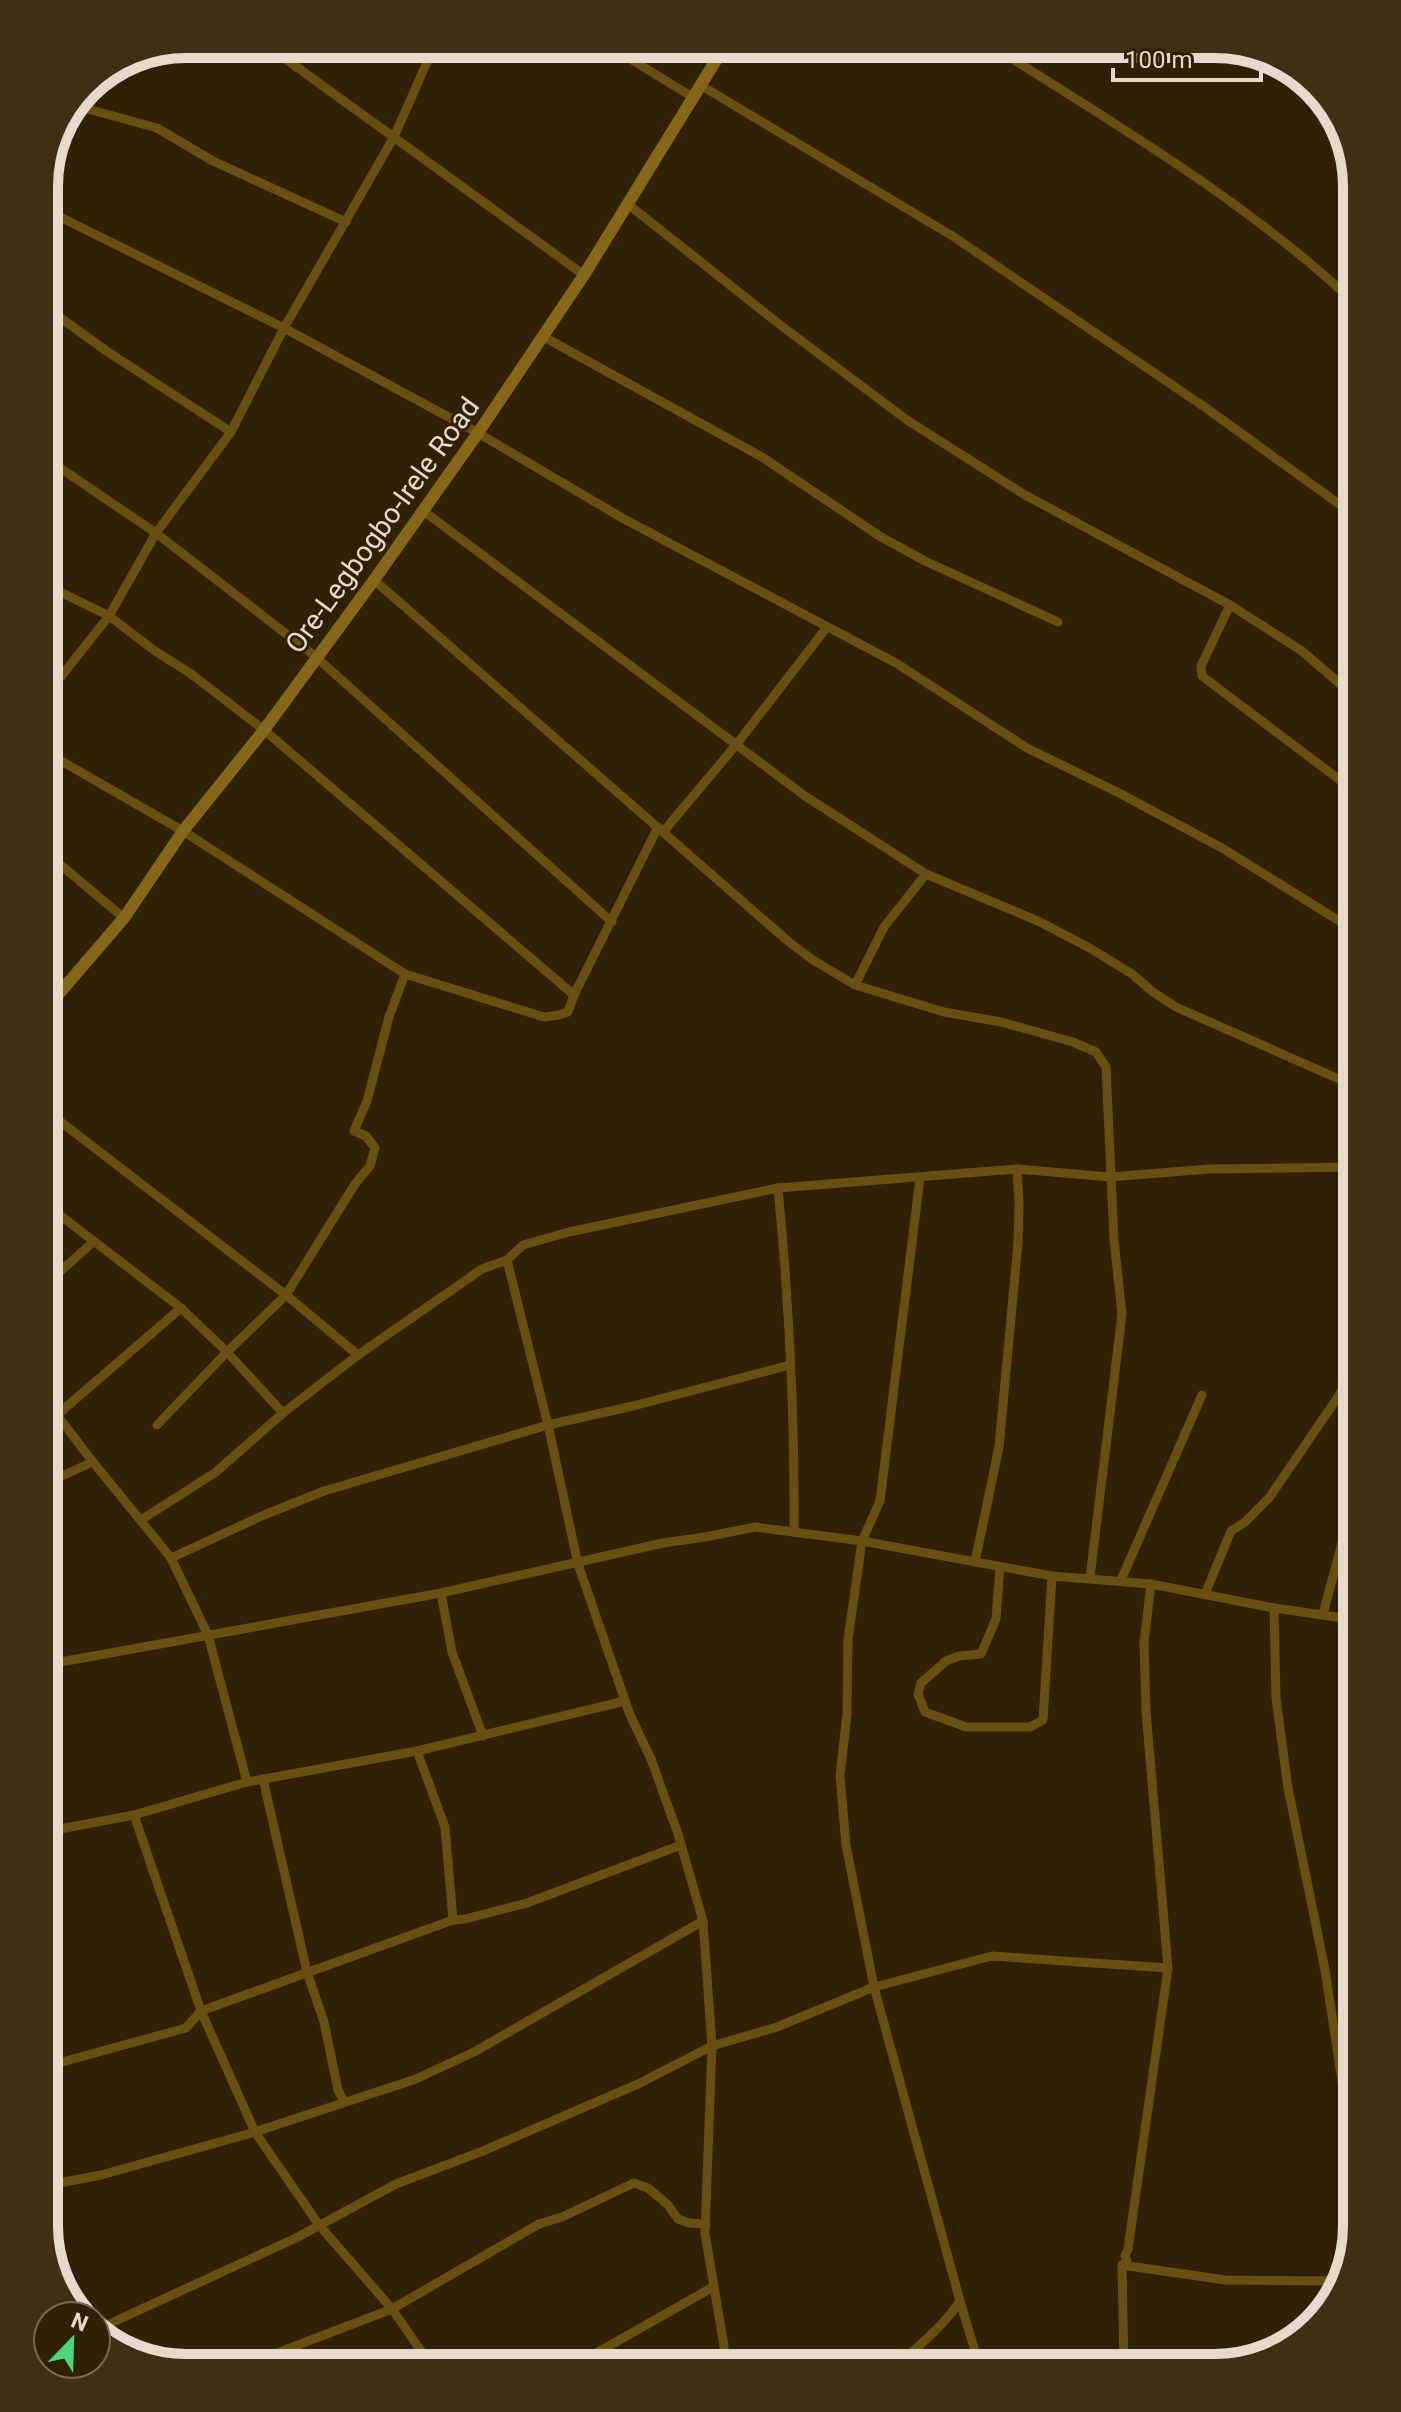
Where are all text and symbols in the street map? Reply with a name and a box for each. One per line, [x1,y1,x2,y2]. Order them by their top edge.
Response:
scale bar [1113,32,1261,82]
text: 100 m [1125,46,1192,74]
street label: Ore-Legbogbo-Irele Road [279,391,486,660]
north arrow [32,2300,112,2380]
text: N [68,2308,92,2337]

